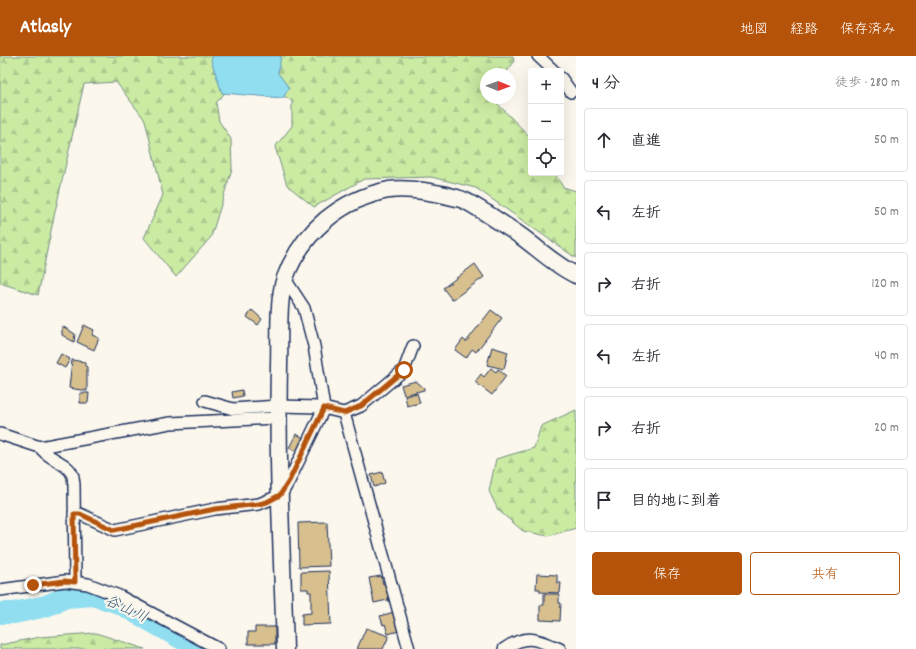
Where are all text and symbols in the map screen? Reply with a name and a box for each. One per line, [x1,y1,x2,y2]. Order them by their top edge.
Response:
text: Atlasly [20,15,71,42]
text: 地図 [740,20,768,40]
text: 経路 [790,20,818,40]
text: 保存済み [840,20,896,40]
north arrow [480,68,516,104]
map controls [528,68,564,176]
button: + [528,68,564,104]
text: 4 分 [592,73,620,97]
text: 徒歩 · 280 m [835,74,900,93]
button: − [528,104,564,140]
icon: ahead [593,129,615,151]
text: 直進 [631,131,661,153]
text: 50 m [874,131,899,150]
button: locate [528,140,564,176]
icon: left [593,201,615,223]
text: 左折 [631,203,661,225]
text: 50 m [874,203,899,222]
icon: right [593,273,615,295]
text: 右折 [631,275,661,297]
text: 120 m [871,275,899,294]
icon: left [593,345,615,367]
text: 左折 [631,347,661,369]
text: 40 m [875,347,899,366]
route start [395,361,413,379]
icon: right [593,417,615,439]
text: 右折 [631,419,661,441]
text: 20 m [874,419,899,438]
icon: arrive [593,489,615,511]
text: 目的地に到着 [631,491,721,513]
button: 保存 [592,552,742,595]
button: 共有 [750,552,900,595]
route end [24,576,42,594]
water label: 谷山川 [101,591,151,629]

